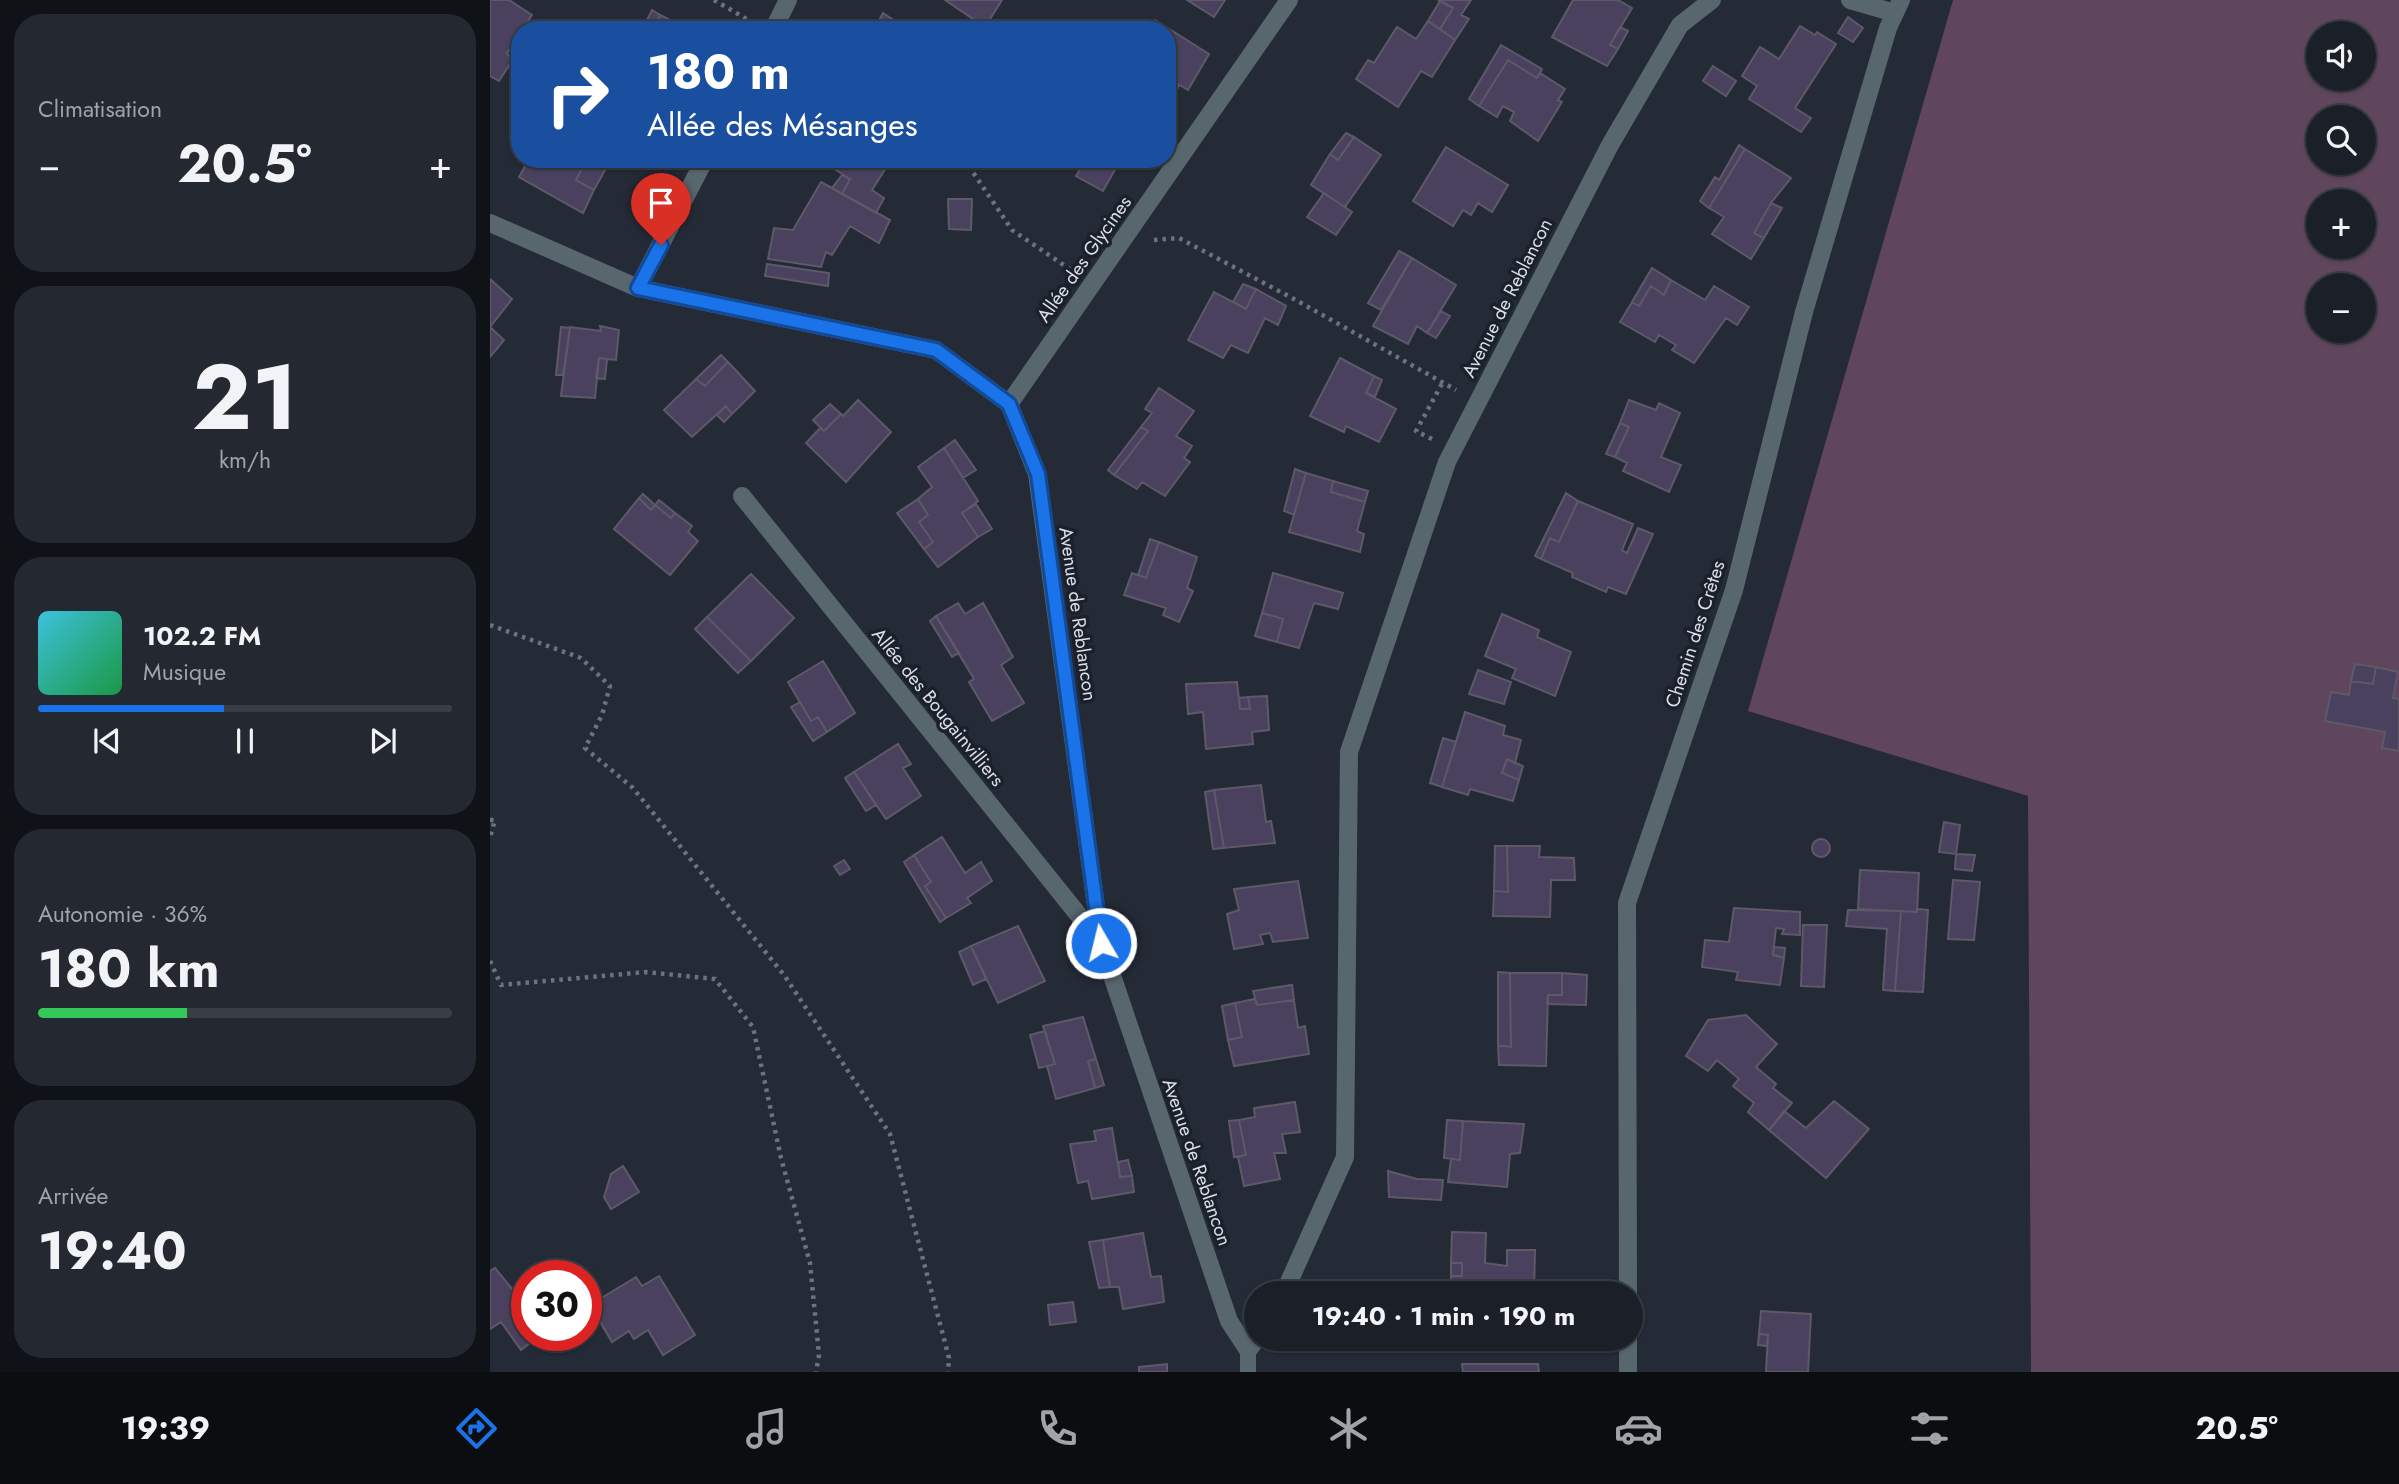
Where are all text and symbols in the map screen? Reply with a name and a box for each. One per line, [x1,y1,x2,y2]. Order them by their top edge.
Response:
map controls [2306,21,2376,343]
button: sound [2306,21,2376,91]
text: 180 m [647,37,790,107]
icon: right [532,49,623,140]
text: Climatisation [38,92,162,126]
text: Allée des Mésanges [647,102,918,148]
button: search [2306,105,2376,175]
text: 20.5° [177,126,312,202]
text: − [38,137,60,192]
text: + [429,137,452,192]
pin [631,173,691,245]
icon: arrive [642,184,680,222]
button: + [2306,189,2376,259]
street label: Allée des Glycines [1030,190,1138,328]
street label: Avenue de Reblancon [1455,214,1559,382]
button: − [2306,273,2376,343]
text: 21 [192,332,298,463]
text: km/h [219,443,271,477]
street label: Avenue de Reblancon [1052,525,1104,703]
street label: Chemin des Crêtes [1658,557,1732,711]
text: 102.2 FM [143,617,261,655]
street label: Allée des Bougainvilliers [865,622,1011,792]
text: Musique [143,655,226,689]
icon: previous [88,722,126,760]
icon: pause [226,722,264,760]
icon: next [364,722,402,760]
text: Autonomie · 36% [38,897,207,931]
position arrow [1064,906,1138,980]
text: 180 km [38,931,220,1007]
street label: Avenue de Reblancon [1156,1075,1238,1249]
text: Arrivée [38,1179,108,1213]
text: 19:40 [38,1213,187,1289]
speed limit sign: 30 [511,1260,602,1351]
text: 19:40 · 1 min · 190 m [1312,1297,1575,1335]
icon: directions [452,1404,501,1453]
icon: music [742,1404,791,1453]
icon: phone [1033,1404,1082,1453]
icon: climate [1324,1404,1373,1453]
icon: car [1614,1404,1663,1453]
icon: filters [1905,1404,1954,1453]
text: 19:39 [121,1405,210,1451]
text: 20.5° [2195,1405,2278,1451]

